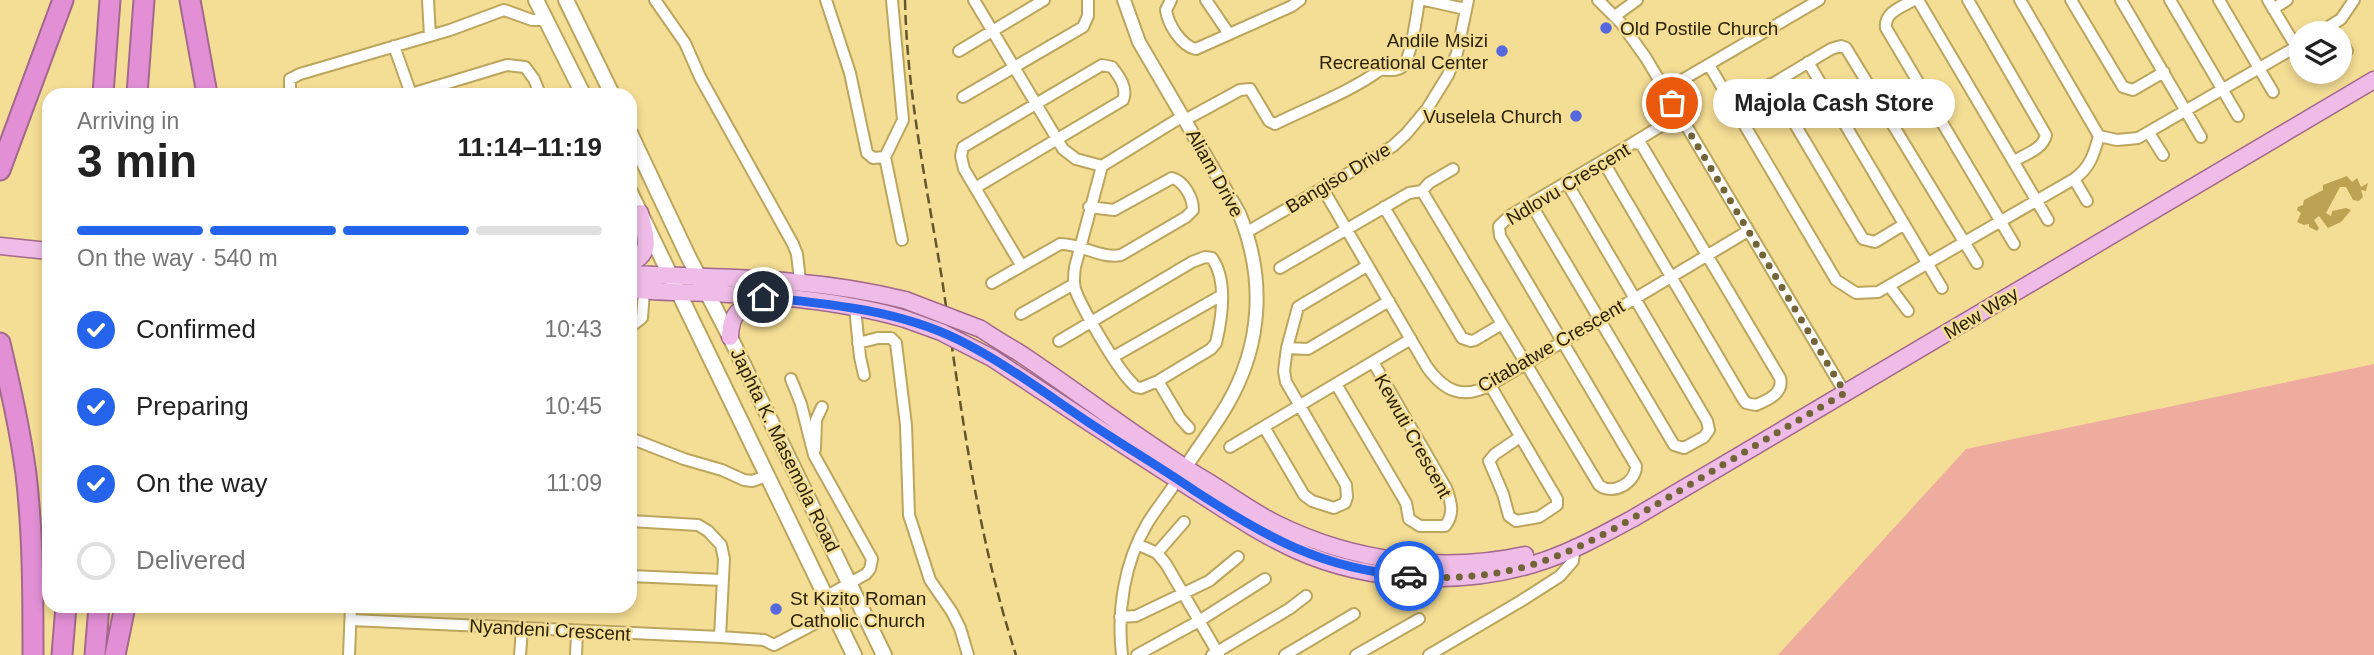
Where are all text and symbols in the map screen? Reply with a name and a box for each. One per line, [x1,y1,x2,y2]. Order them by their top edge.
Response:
place label: Old Postile Church [1620,18,1778,39]
marker: Old Postile Church [1598,20,1614,36]
map controls [2289,21,2352,84]
button: layers [2289,21,2352,84]
place label: Andile Msizi Recreational Center [1319,30,1489,73]
marker: Andile Msizi Recreational Center [1494,43,1510,59]
pin [1642,73,1702,133]
callout: Majola Cash Store [1714,78,1956,128]
icon: bag [1653,84,1691,122]
text: Majola Cash Store [1734,90,1934,116]
place label: Vuselela Church [1423,106,1562,127]
text: Arriving in [77,108,179,134]
marker: Vuselela Church [1568,108,1584,124]
street label: Aliam Drive [1182,125,1248,221]
text: 11:14–11:19 [457,132,602,162]
text: 3 min [77,135,197,187]
street label: Ndlovu Crescent [1502,138,1634,229]
street label: Bangiso Drive [1282,139,1394,217]
text: On the way · 540 m [77,245,278,271]
pin [733,267,793,327]
icon: home [744,278,782,316]
street label: Mew Way [1940,282,2022,343]
street label: Citabatwe Crescent [1474,295,1629,397]
icon: check [77,311,115,349]
text: Confirmed [136,314,256,344]
text: 10:43 [544,316,602,342]
street label: Japhta K. Masemola Road [726,345,844,555]
street label: Kewuti Crescent [1370,370,1456,502]
icon: check [77,388,115,426]
text: Preparing [136,391,249,421]
text: 10:45 [544,393,602,419]
icon: check [77,465,115,503]
text: On the way [136,468,268,498]
text: 11:09 [546,470,602,496]
courier [1374,541,1444,611]
text: Delivered [136,545,246,575]
icon: car [1390,557,1428,595]
place label: St Kizito Roman Catholic Church [790,588,926,631]
marker: St Kizito Roman Catholic Church [768,601,784,617]
street label: Nyandeni Crescent [469,615,632,645]

